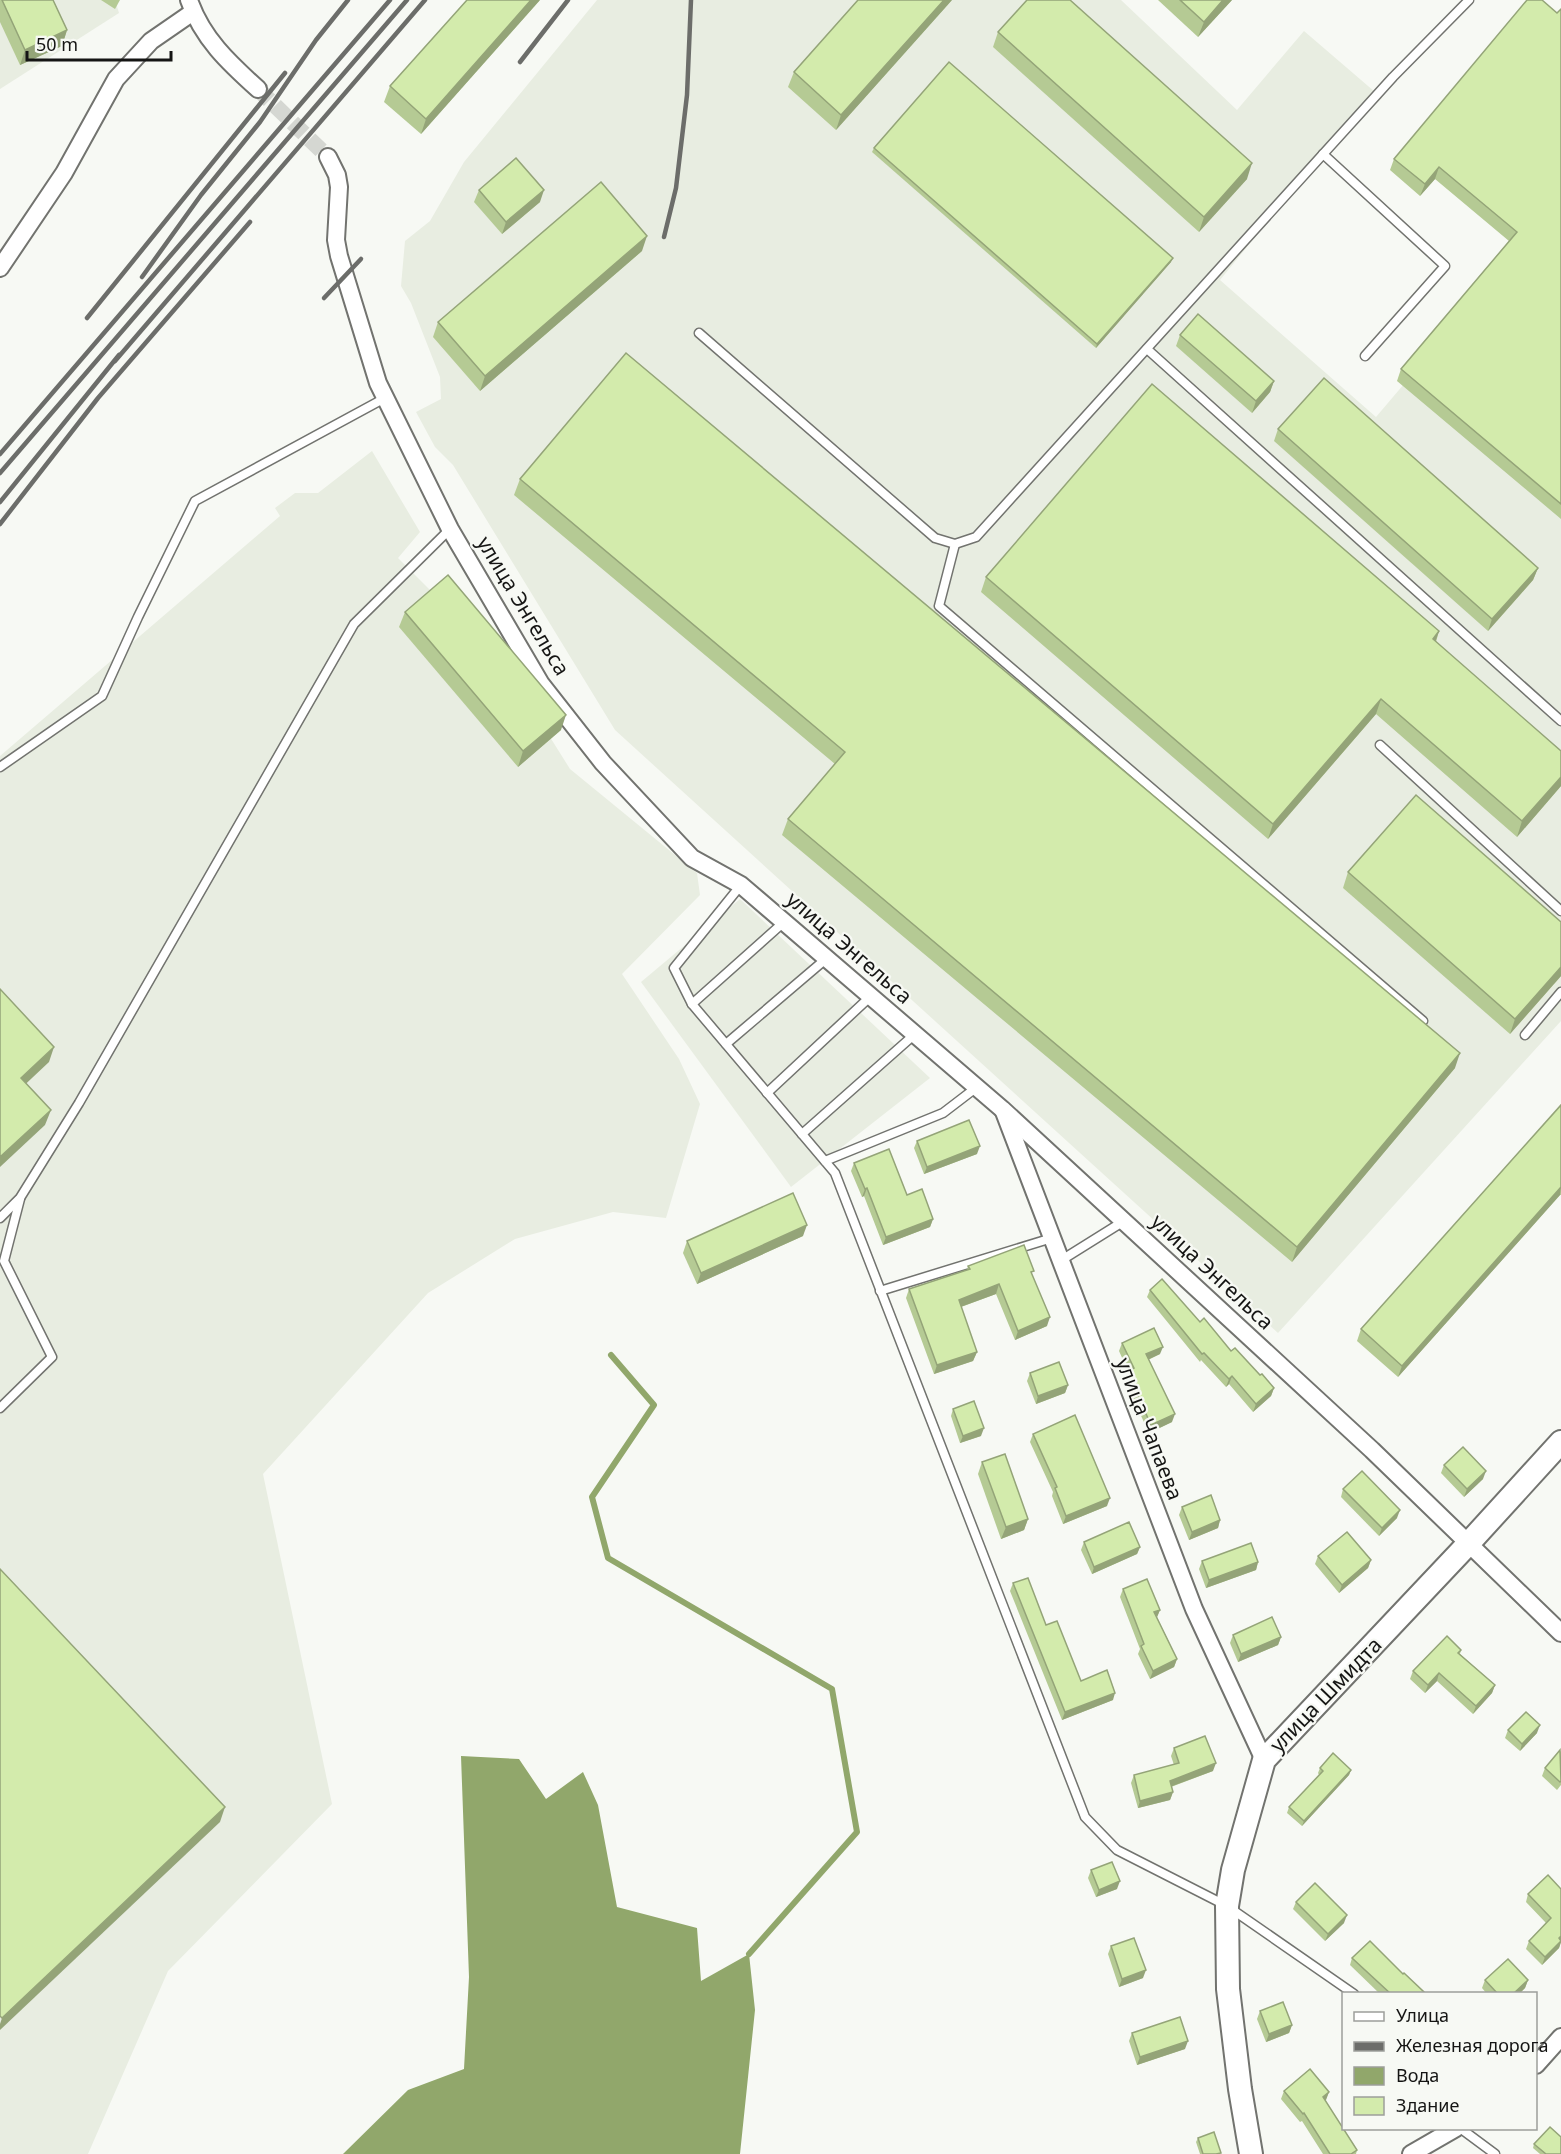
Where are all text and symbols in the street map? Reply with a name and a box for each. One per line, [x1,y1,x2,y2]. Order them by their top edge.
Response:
scale bar [27,24,171,62]
text: 50 m [36,32,78,56]
street label: улица Энгельса [471,531,577,680]
street label: улица Энгельса [781,885,918,1010]
street label: улица Энгельса [1145,1207,1280,1335]
street label: улица Чапаева [1110,1353,1190,1504]
street label: улица Шмидта [1263,1631,1387,1758]
legend [1342,1992,1537,2130]
text: Улица [1396,2003,1449,2027]
text: Железная дорога [1396,2033,1548,2057]
text: Вода [1396,2063,1439,2087]
text: Здание [1396,2093,1460,2117]

